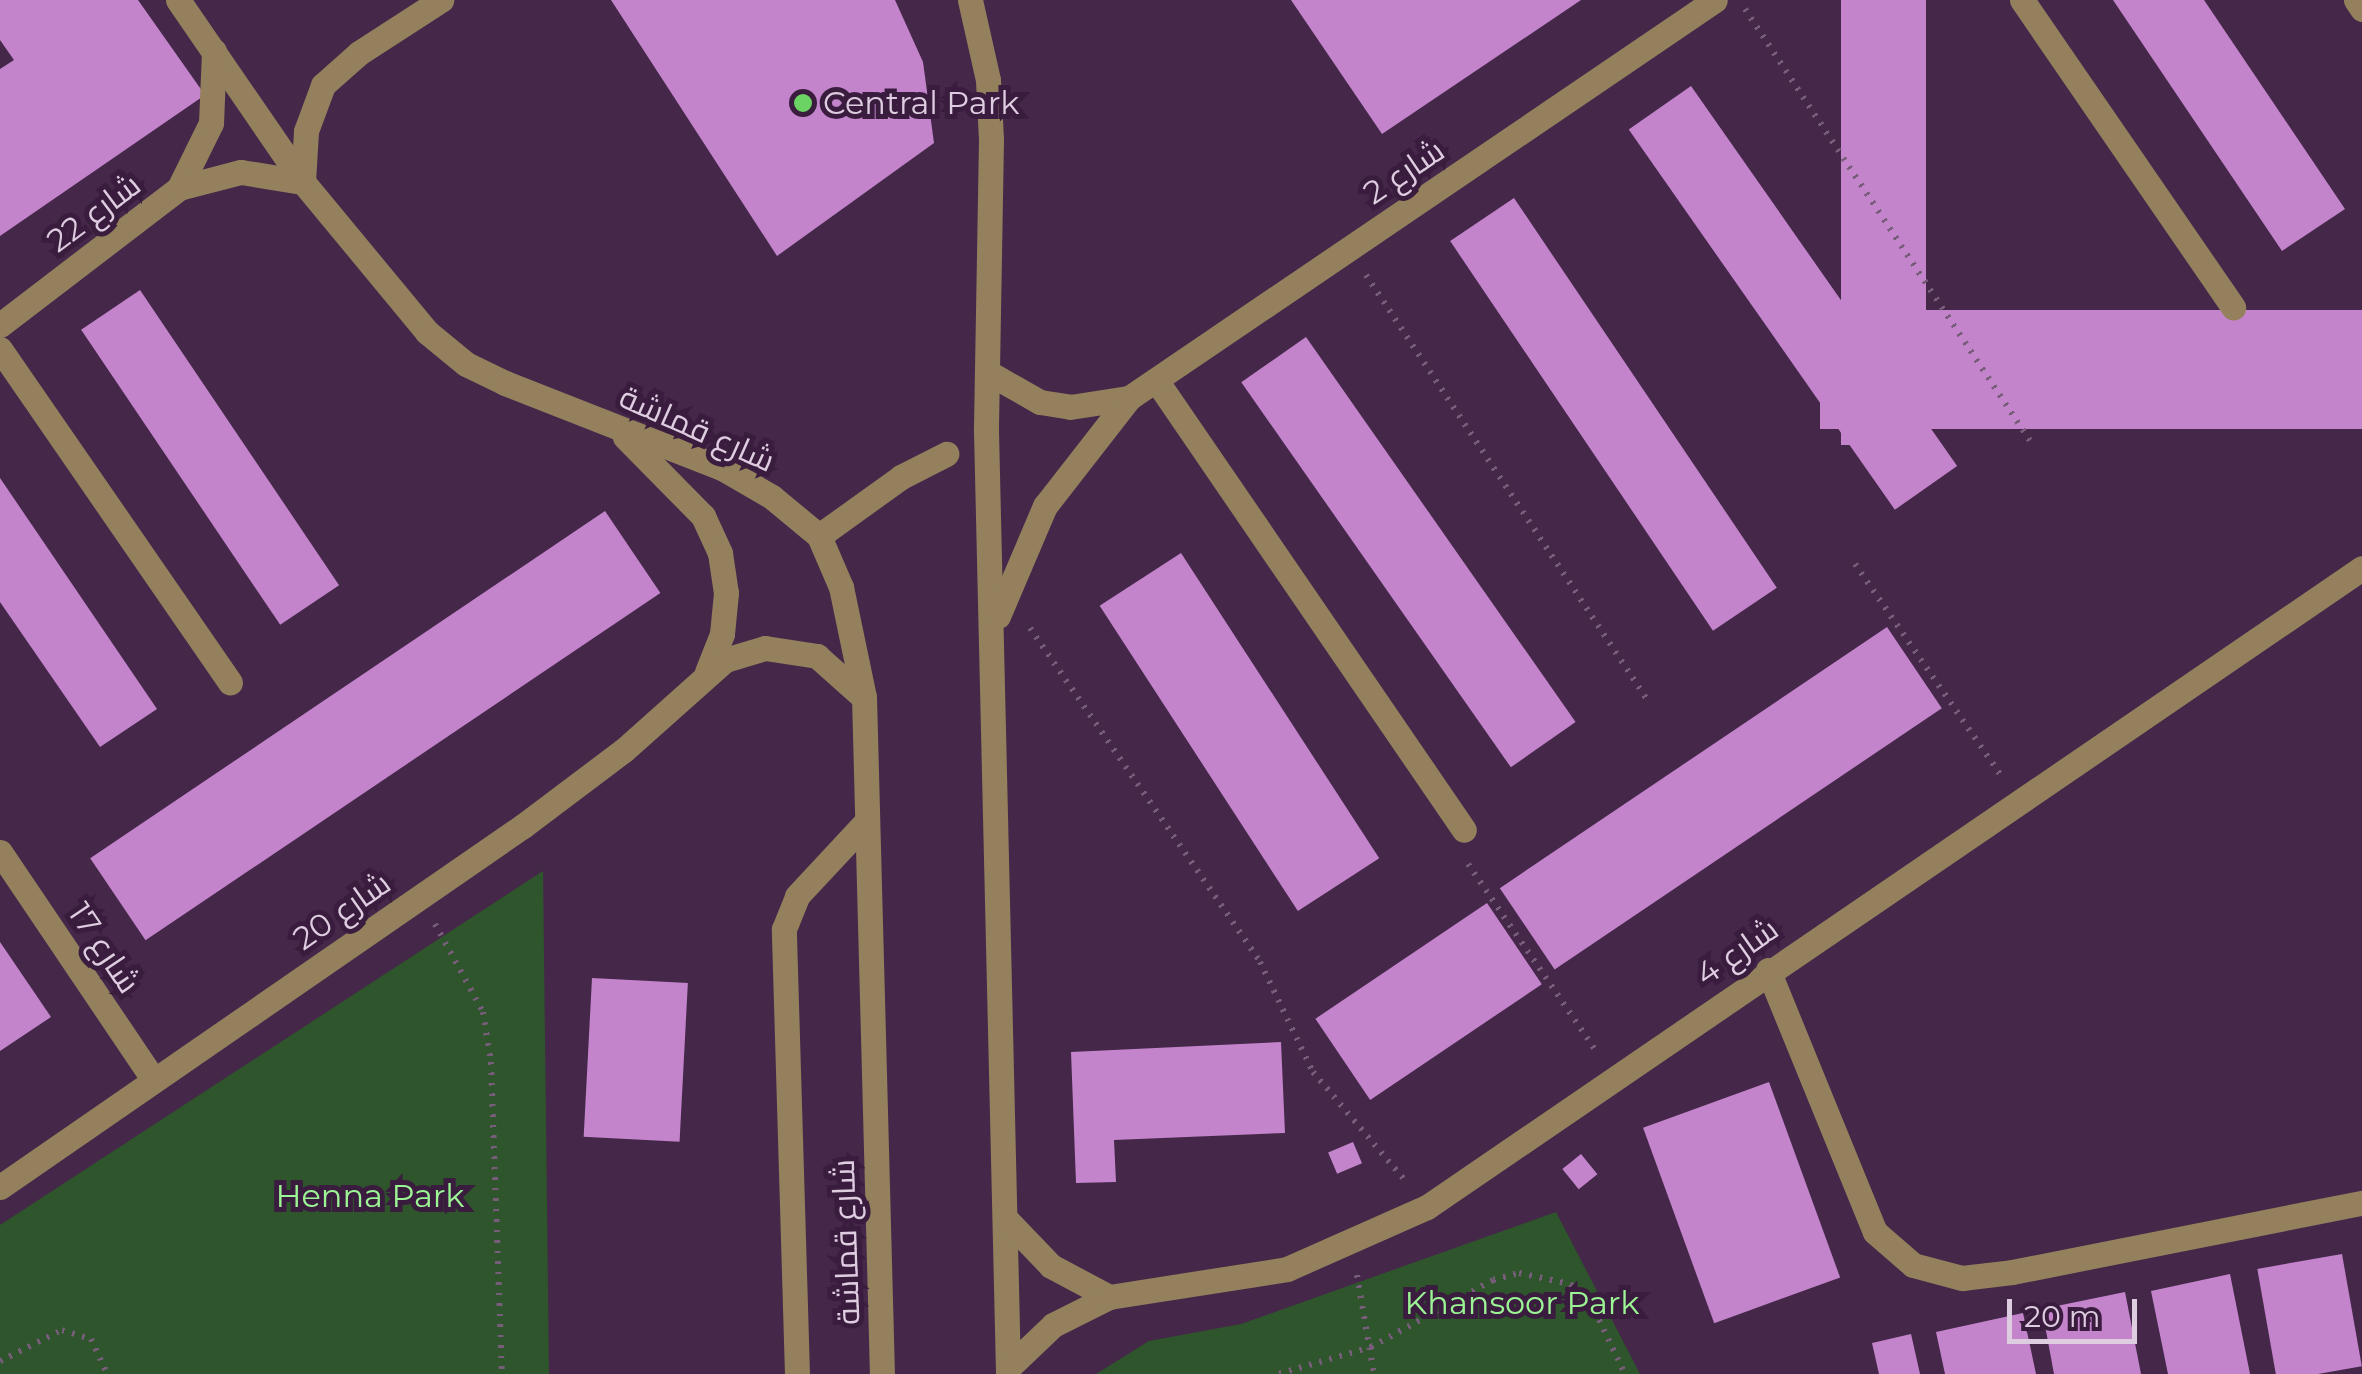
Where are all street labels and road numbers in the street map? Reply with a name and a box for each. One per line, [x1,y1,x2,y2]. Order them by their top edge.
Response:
street label: شارع 2 [1357,131,1451,213]
street label: شارع 22 [40,166,148,260]
street label: شارع قماشة [613,378,781,480]
street label: شارع 20 [286,864,398,958]
street label: شارع 17 [60,895,148,1001]
street label: شارع 4 [1689,910,1785,994]
street label: شارع قماشة [824,1158,868,1326]

